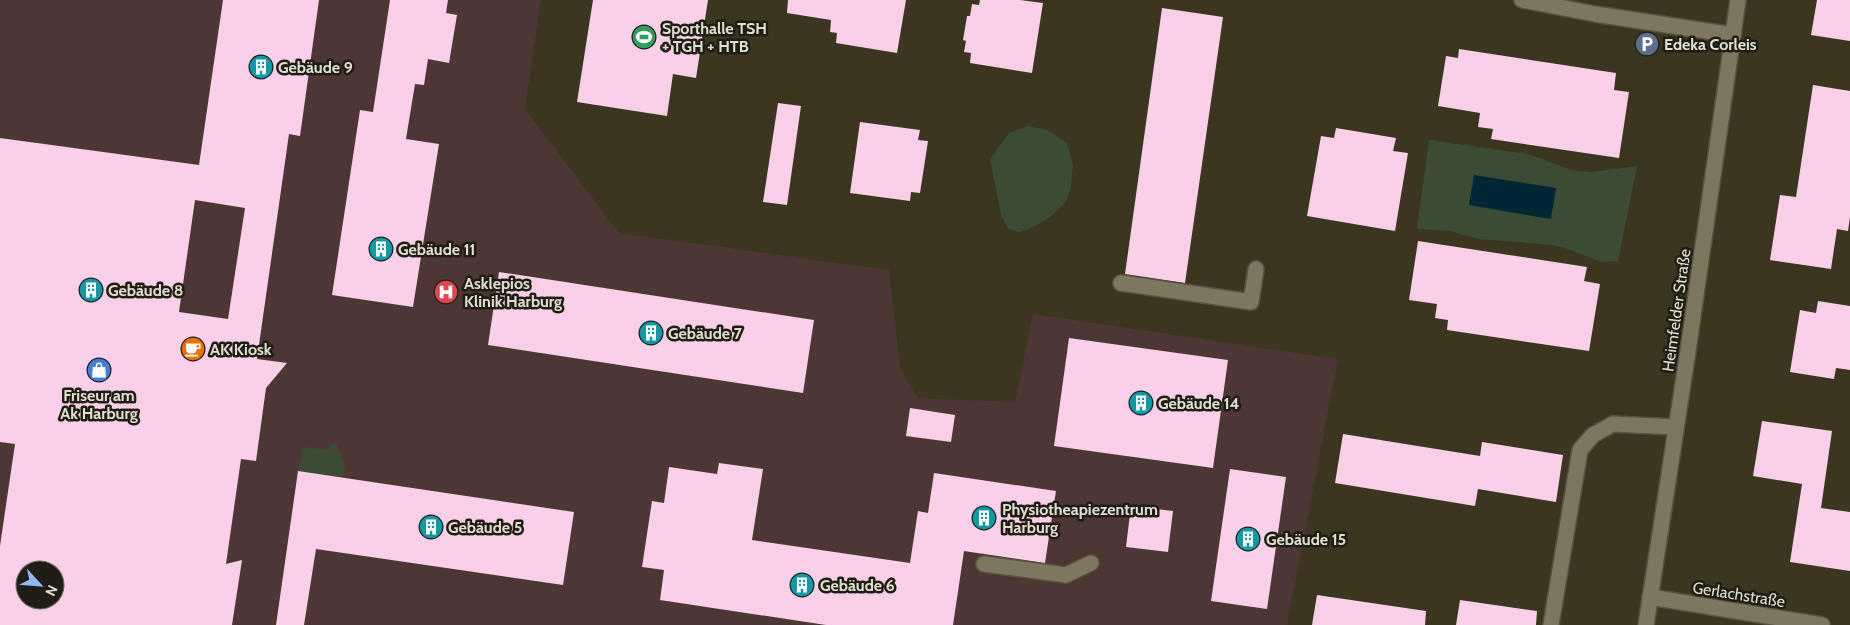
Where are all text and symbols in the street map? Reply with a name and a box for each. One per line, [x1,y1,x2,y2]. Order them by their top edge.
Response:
place label: Sporthalle TSH + TGH + HTB [662,19,767,56]
sports icon: Sporthalle TSH + TGH + HTB [631,24,657,50]
parking icon: Edeka Corleis [1634,31,1660,57]
place label: Edeka Corleis [1664,35,1757,54]
building icon: Gebäude 9 [248,54,274,80]
place label: Gebäude 9 [278,58,353,77]
building icon: Gebäude 11 [368,236,394,262]
place label: Gebäude 11 [398,240,475,259]
street label: Heimfelder Straße [1658,247,1695,373]
place label: Asklepios Klinik Harburg [464,274,562,311]
building icon: Gebäude 8 [78,277,104,303]
hospital icon: Asklepios Klinik Harburg [433,279,459,305]
place label: Gebäude 8 [108,281,183,300]
building icon: Gebäude 7 [638,320,664,346]
place label: Gebäude 7 [668,324,743,343]
cafe icon: AK Kiosk [180,336,206,362]
place label: AK Kiosk [210,340,272,359]
shop icon: Friseur am Ak Harburg [86,357,112,383]
place label: Friseur am Ak Harburg [60,386,138,423]
building icon: Gebäude 14 [1128,390,1154,416]
place label: Gebäude 14 [1158,394,1240,413]
place label: Physiotheapiezentrum Harburg [1002,500,1158,537]
building icon: Physiotheapiezentrum Harburg [971,505,997,531]
building icon: Gebäude 5 [418,514,444,540]
place label: Gebäude 5 [448,518,522,537]
building icon: Gebäude 15 [1235,526,1261,552]
place label: Gebäude 15 [1266,530,1346,549]
north arrow [15,560,65,610]
building icon: Gebäude 6 [789,572,815,598]
place label: Gebäude 6 [820,576,895,595]
street label: Gerlachstraße [1691,578,1786,611]
text: N [41,582,62,599]

